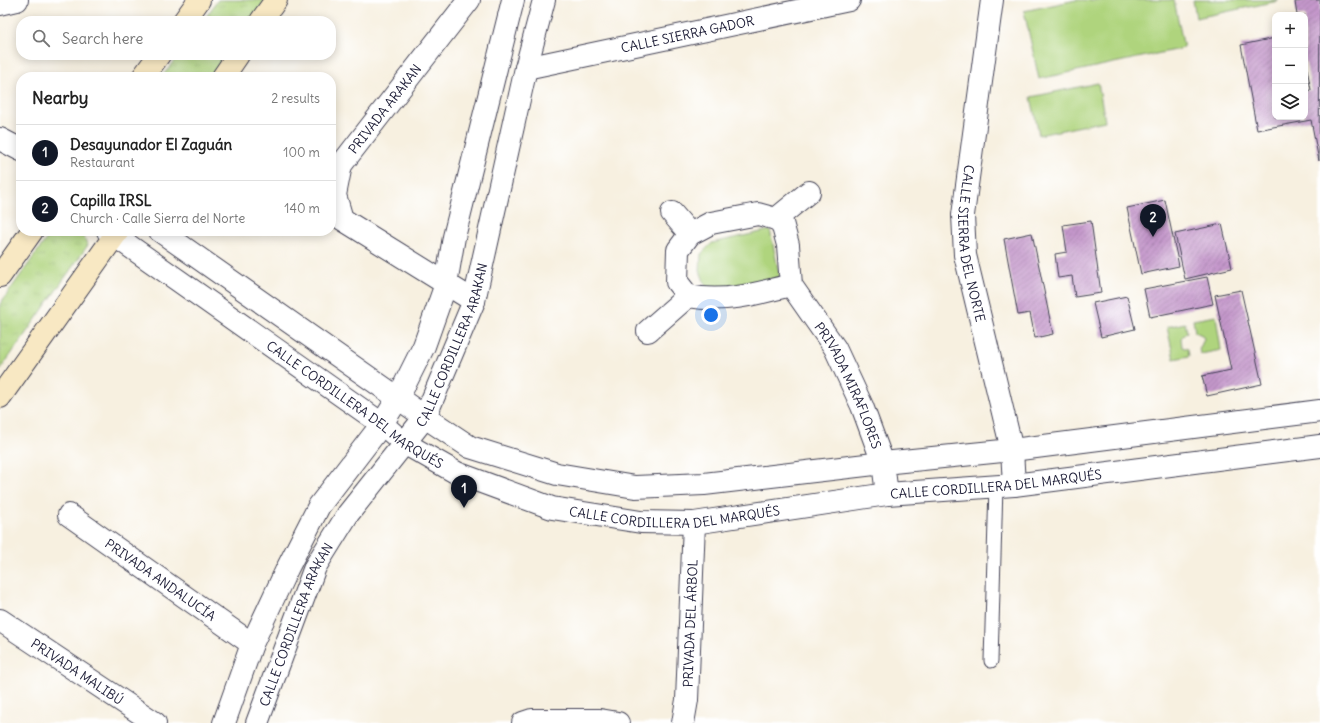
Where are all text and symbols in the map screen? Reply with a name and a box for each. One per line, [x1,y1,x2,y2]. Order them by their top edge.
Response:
street label: CALLE SIERRA GADOR [619,12,756,56]
map controls [1272,12,1308,120]
button: + [1272,12,1308,48]
search box [16,16,336,60]
icon: search [30,27,52,49]
text: Search here [62,29,143,48]
button: − [1272,48,1308,84]
street label: PRIVADA ARAKAN [345,61,425,157]
button: layers [1272,84,1308,120]
text: Nearby [32,87,88,109]
text: 2 results [271,90,320,107]
text: Desayunador El Zaguán [70,135,232,154]
text: 1 [42,144,48,161]
text: 100 m [283,144,320,161]
text: Restaurant [70,154,135,171]
street label: CALLE SIERRA DEL NORTE [954,164,989,324]
text: Capilla IRSL [70,191,152,210]
text: 2 [41,200,49,217]
text: 140 m [284,200,320,217]
pin: 2 [1140,204,1166,237]
text: Church · Calle Sierra del Norte [70,210,245,227]
street label: CALLE CORDILLERA ARAKAN [412,261,491,430]
your location [701,305,721,325]
street label: PRIVADA MIRAFLORES [811,319,885,451]
street label: CALLE CORDILLERA DEL MARQUÉS [263,337,446,472]
street label: CALLE CORDILLERA DEL MARQUÉS [890,465,1103,502]
pin: 1 [451,475,477,508]
street label: CALLE CORDILLERA DEL MARQUÉS [568,502,781,532]
street label: PRIVADA ANDALUCÍA [102,535,219,624]
street label: CALLE CORDILLERA ARAKAN [255,539,337,709]
street label: PRIVADA DEL ÁRBOL [679,559,701,688]
street label: PRIVADA MALIBÚ [28,635,128,708]

